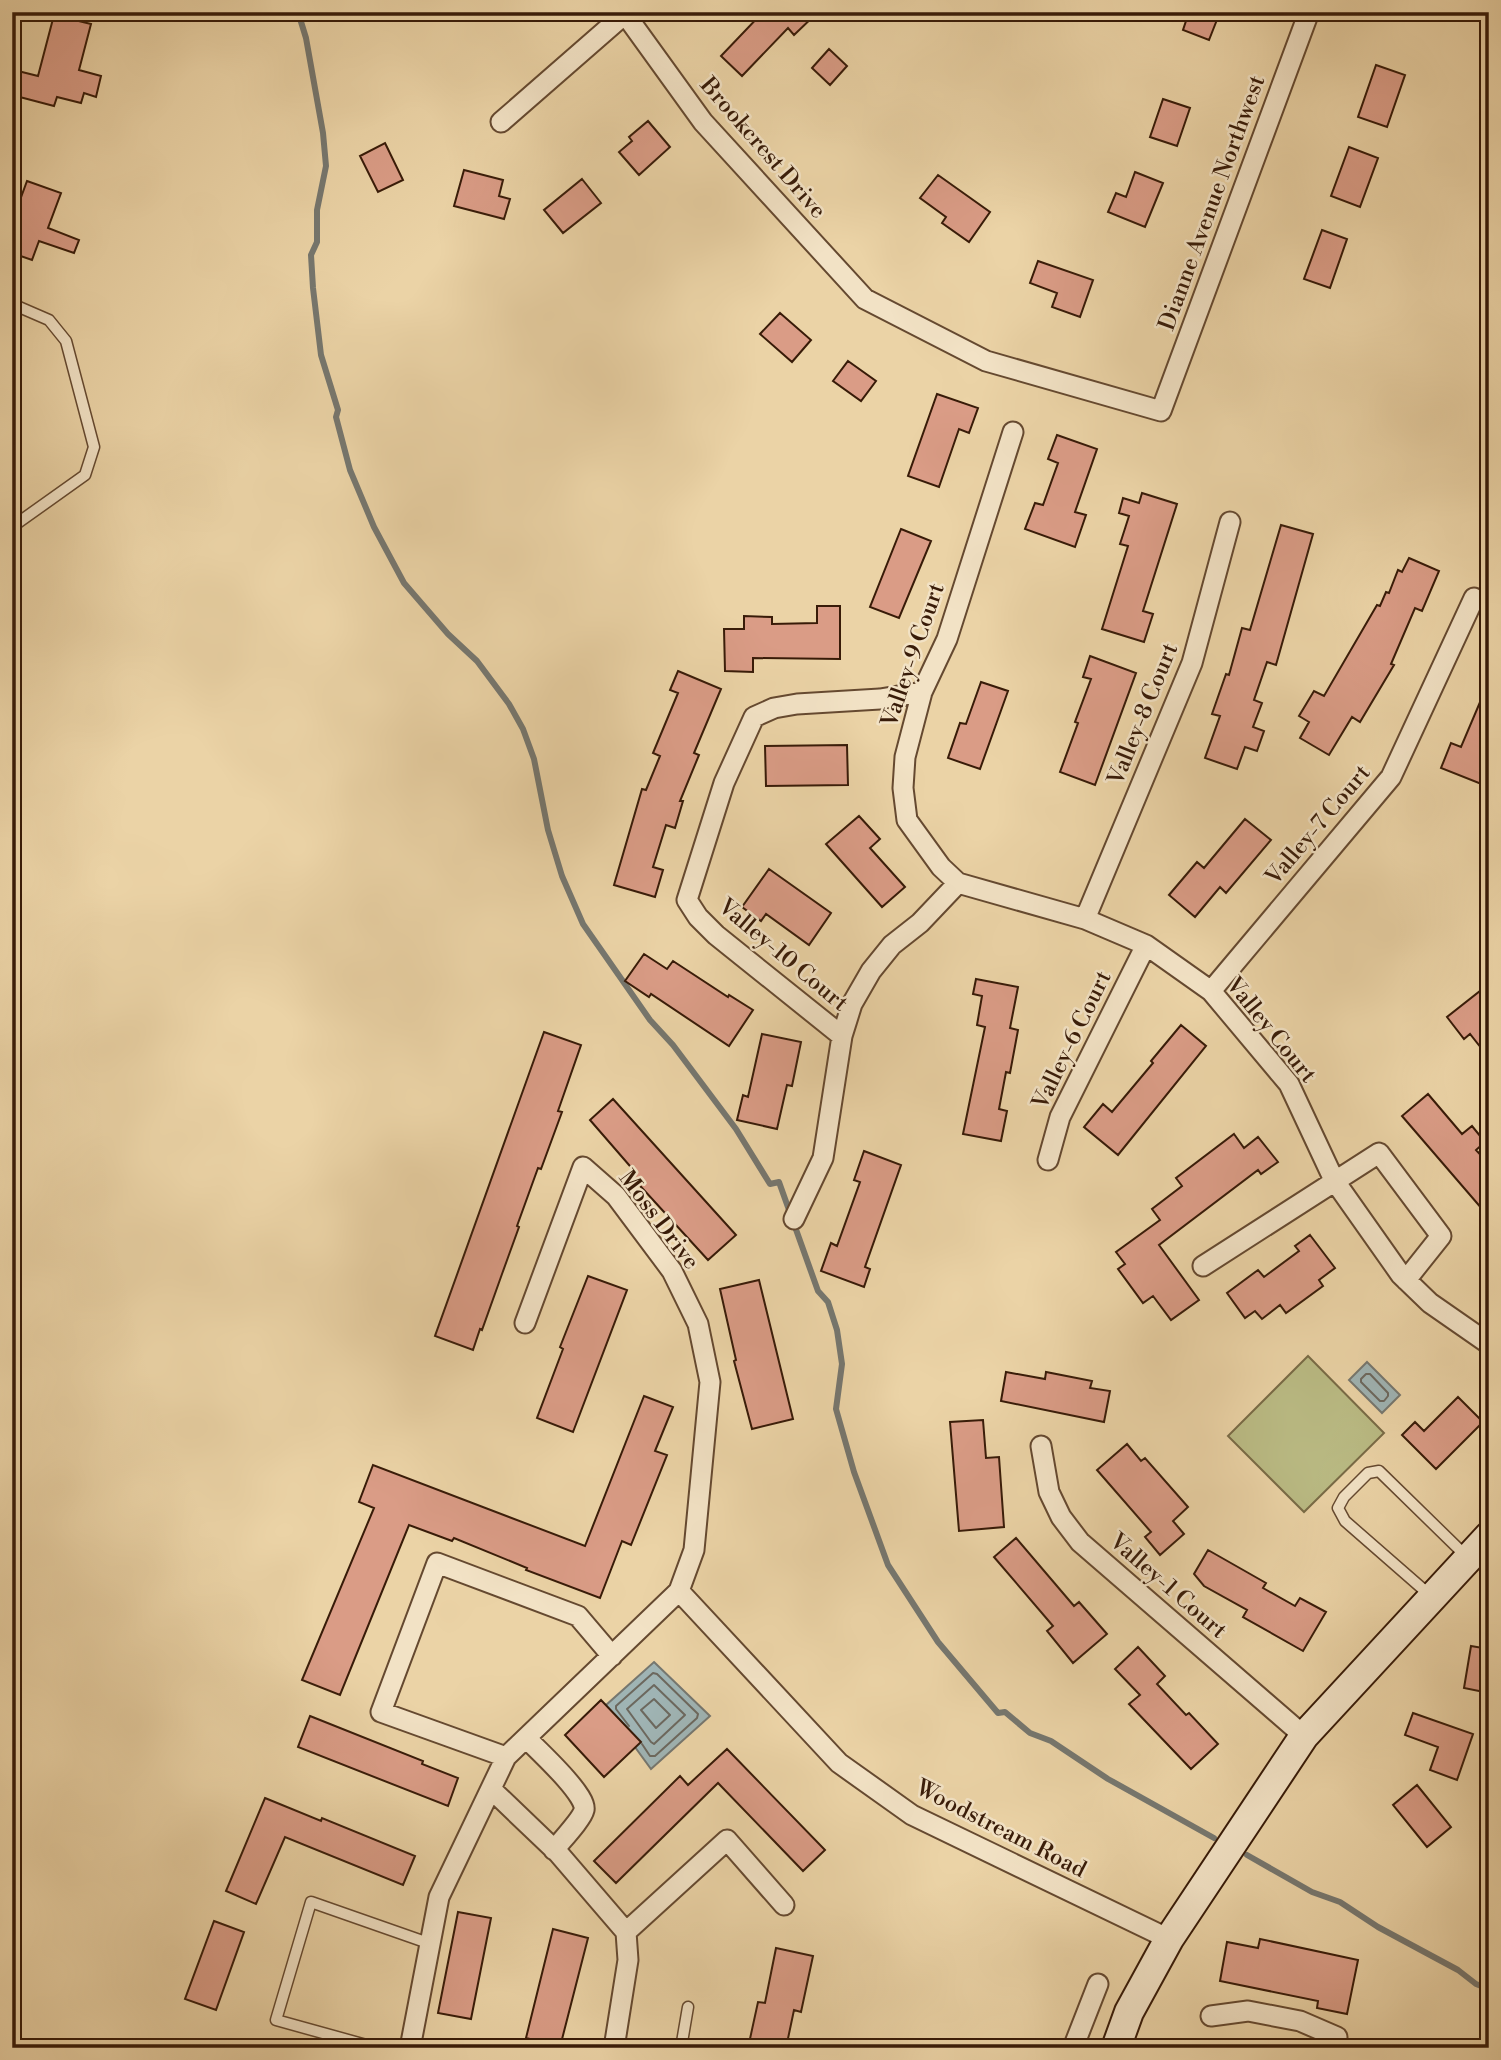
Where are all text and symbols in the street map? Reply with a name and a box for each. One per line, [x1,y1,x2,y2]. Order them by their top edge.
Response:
street label: Brookcrest Drive [693,71,832,224]
street label: Dianne Avenue Northwest [1153,72,1271,334]
street label: Valley-9 Court [875,579,951,732]
street label: Valley-8 Court [1101,639,1184,790]
street label: Valley-7 Court [1259,759,1376,891]
street label: Valley-10 Court [712,892,854,1017]
street label: Valley-6 Court [1026,966,1118,1115]
street label: Valley Court [1219,971,1322,1088]
street label: Moss Drive [613,1165,705,1275]
street label: Valley-1 Court [1103,1527,1232,1645]
street label: Woodstream Road [910,1773,1091,1884]

